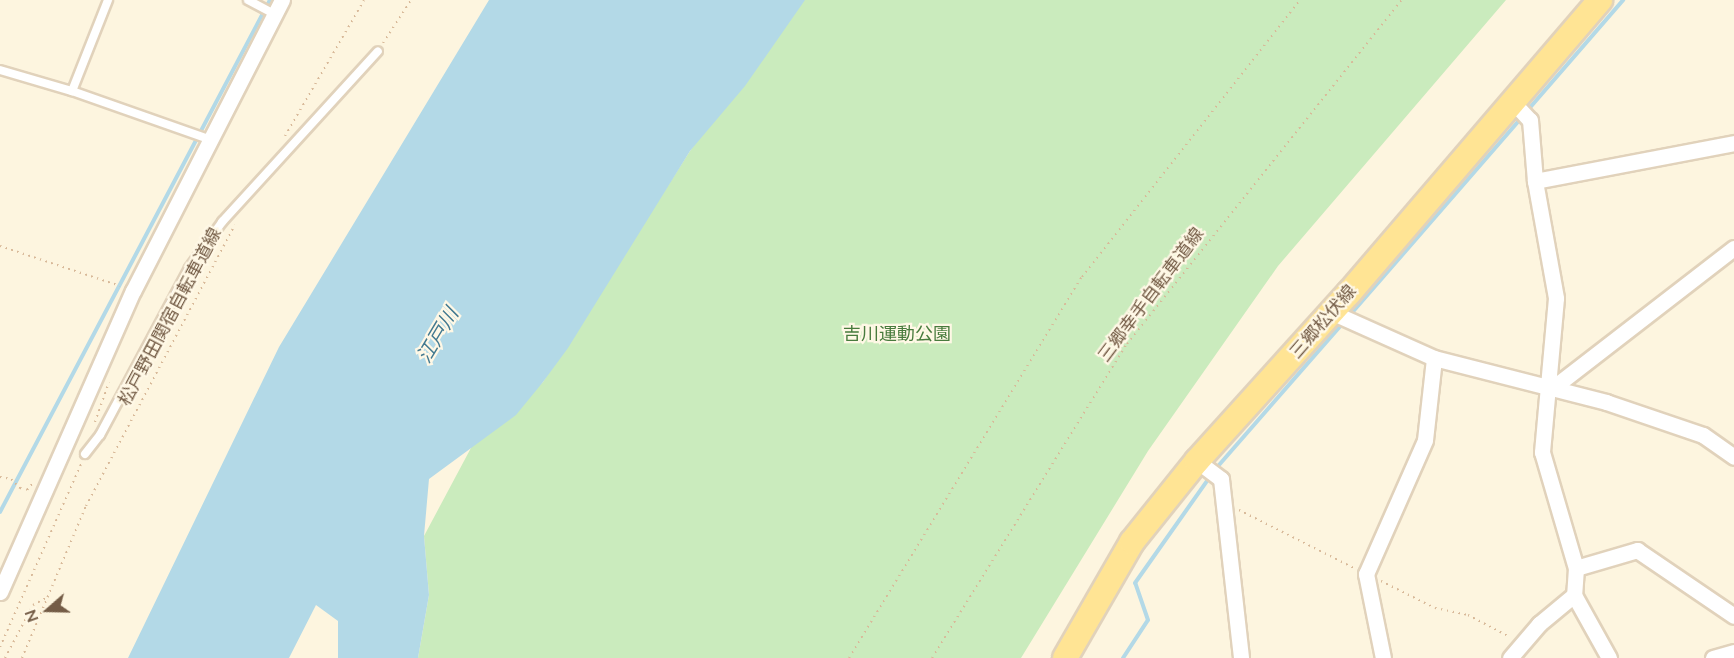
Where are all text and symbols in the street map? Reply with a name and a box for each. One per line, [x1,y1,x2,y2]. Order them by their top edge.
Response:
street label: 三郷幸手自転車道線 [1094,224,1208,366]
street label: 松戸野田関宿自転車道線 [114,225,226,409]
street label: 三郷松伏線 [1285,281,1361,363]
water label: 江戸川 [411,303,463,367]
park label: 吉川運動公園 [843,323,951,345]
north arrow [18,580,78,640]
text: N [20,607,43,625]

